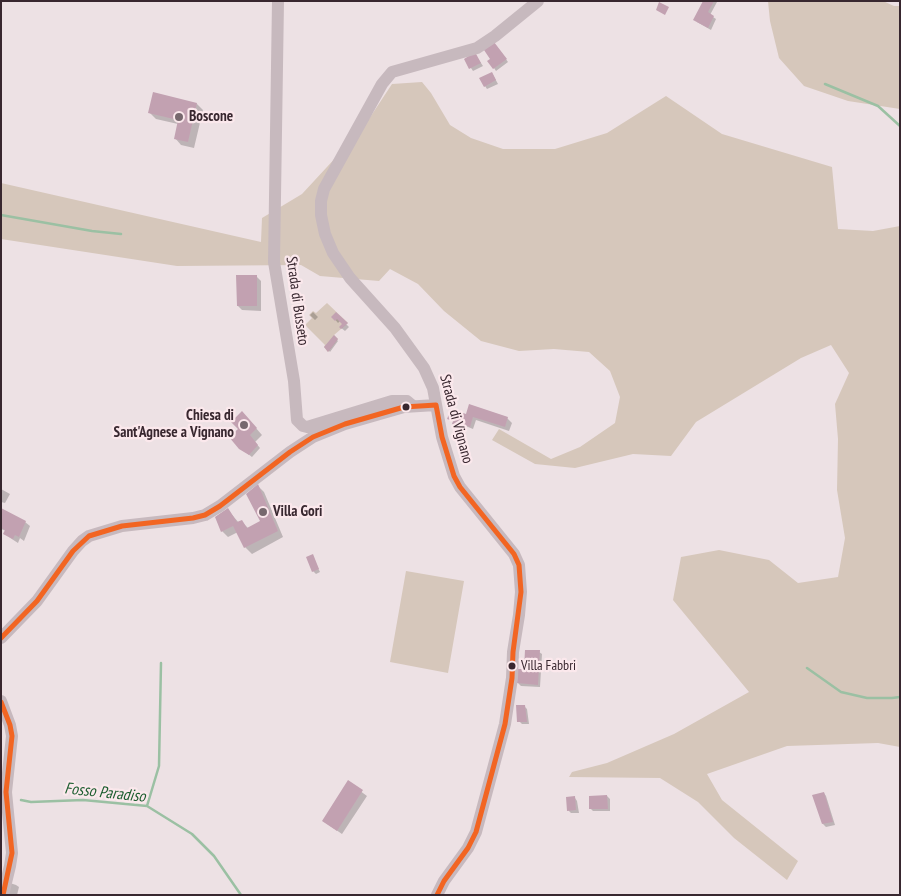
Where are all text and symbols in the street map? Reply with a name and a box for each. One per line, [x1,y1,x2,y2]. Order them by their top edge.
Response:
place label: Boscone [189,108,233,126]
marker: Boscone [173,111,185,123]
street label: Strada di Busseto [282,255,312,347]
street label: Strada di Vignano [435,372,477,466]
unlabelled marker [401,402,411,412]
place label: Chiesa di Sant'Agnese a Vignano [114,407,234,442]
marker: Chiesa di Sant'Agnese a Vignano [238,419,250,431]
place label: Villa Gori [273,503,322,521]
marker: Villa Gori [257,506,269,518]
place label: Villa Fabbri [521,658,576,674]
marker: Villa Fabbri [507,661,517,671]
water label: Fosso Paradiso [64,779,146,807]

